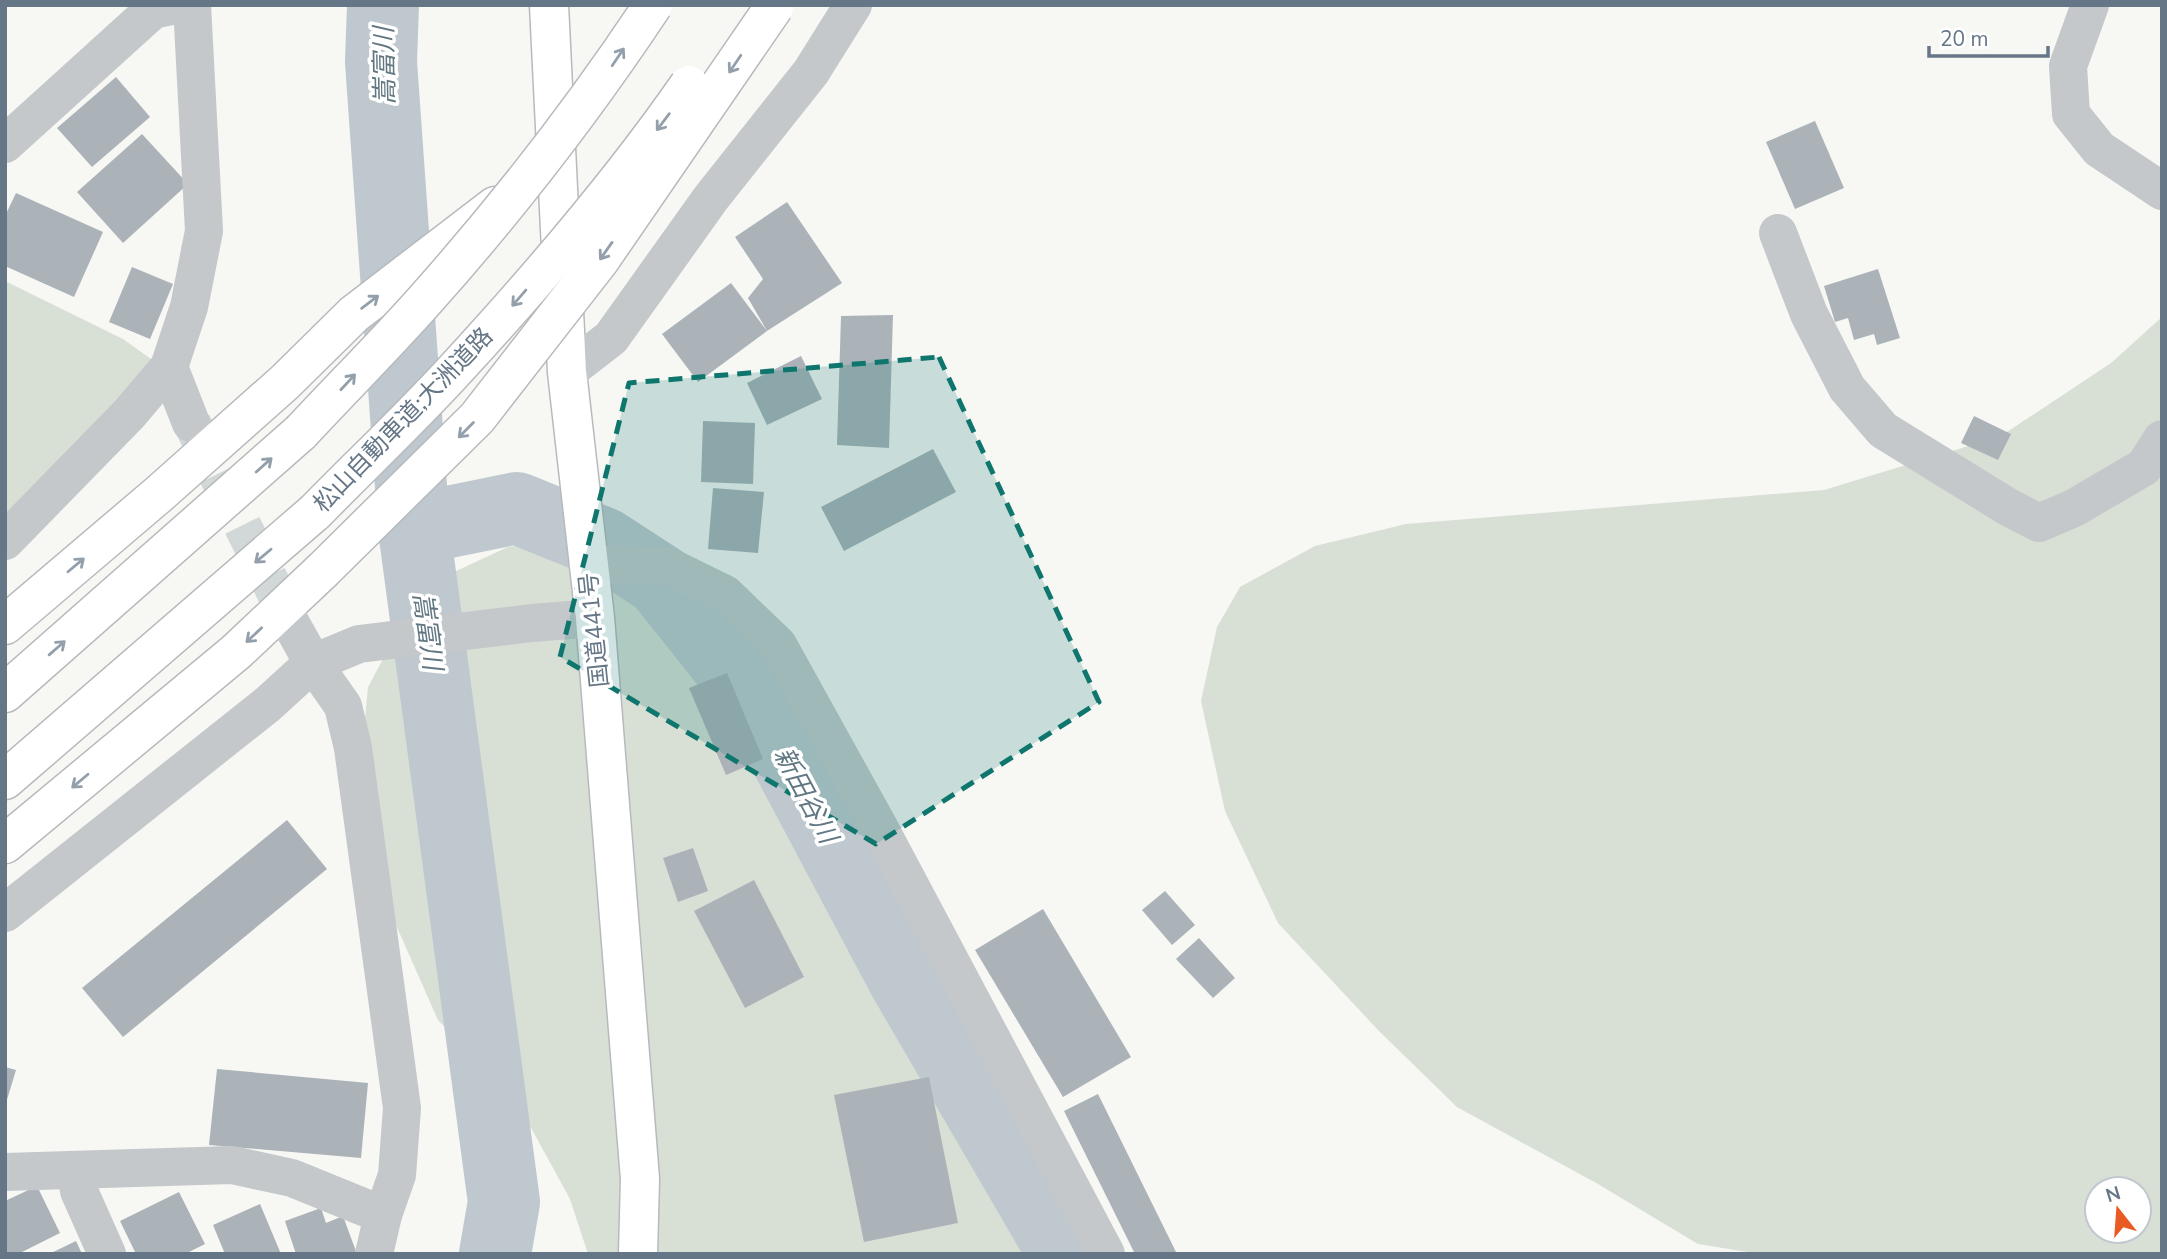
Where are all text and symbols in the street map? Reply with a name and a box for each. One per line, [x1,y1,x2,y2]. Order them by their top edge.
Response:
scale bar [1929,14,2048,58]
water label: 嵩富川 [366,24,403,105]
text: 20 m [1940,25,1989,53]
one-way arrow [611,48,625,67]
one-way arrow [728,54,742,73]
one-way arrow [655,112,670,130]
one-way arrow [599,241,613,260]
one-way arrow [511,288,527,306]
one-way arrow [361,294,379,309]
street label: 松山自動車道;大洲道路 [306,321,500,519]
one-way arrow [339,374,356,391]
one-way arrow [457,421,474,438]
one-way arrow [254,457,272,473]
one-way arrow [255,548,273,564]
one-way arrow [67,557,85,573]
street label: 国道441号 [572,571,616,689]
water label: 嵩富川 [405,590,451,675]
one-way arrow [246,626,263,643]
one-way arrow [47,640,65,656]
water label: 新田谷川 [766,741,847,852]
one-way arrow [72,773,90,789]
north arrow [2083,1175,2153,1245]
text: N [2103,1180,2124,1209]

